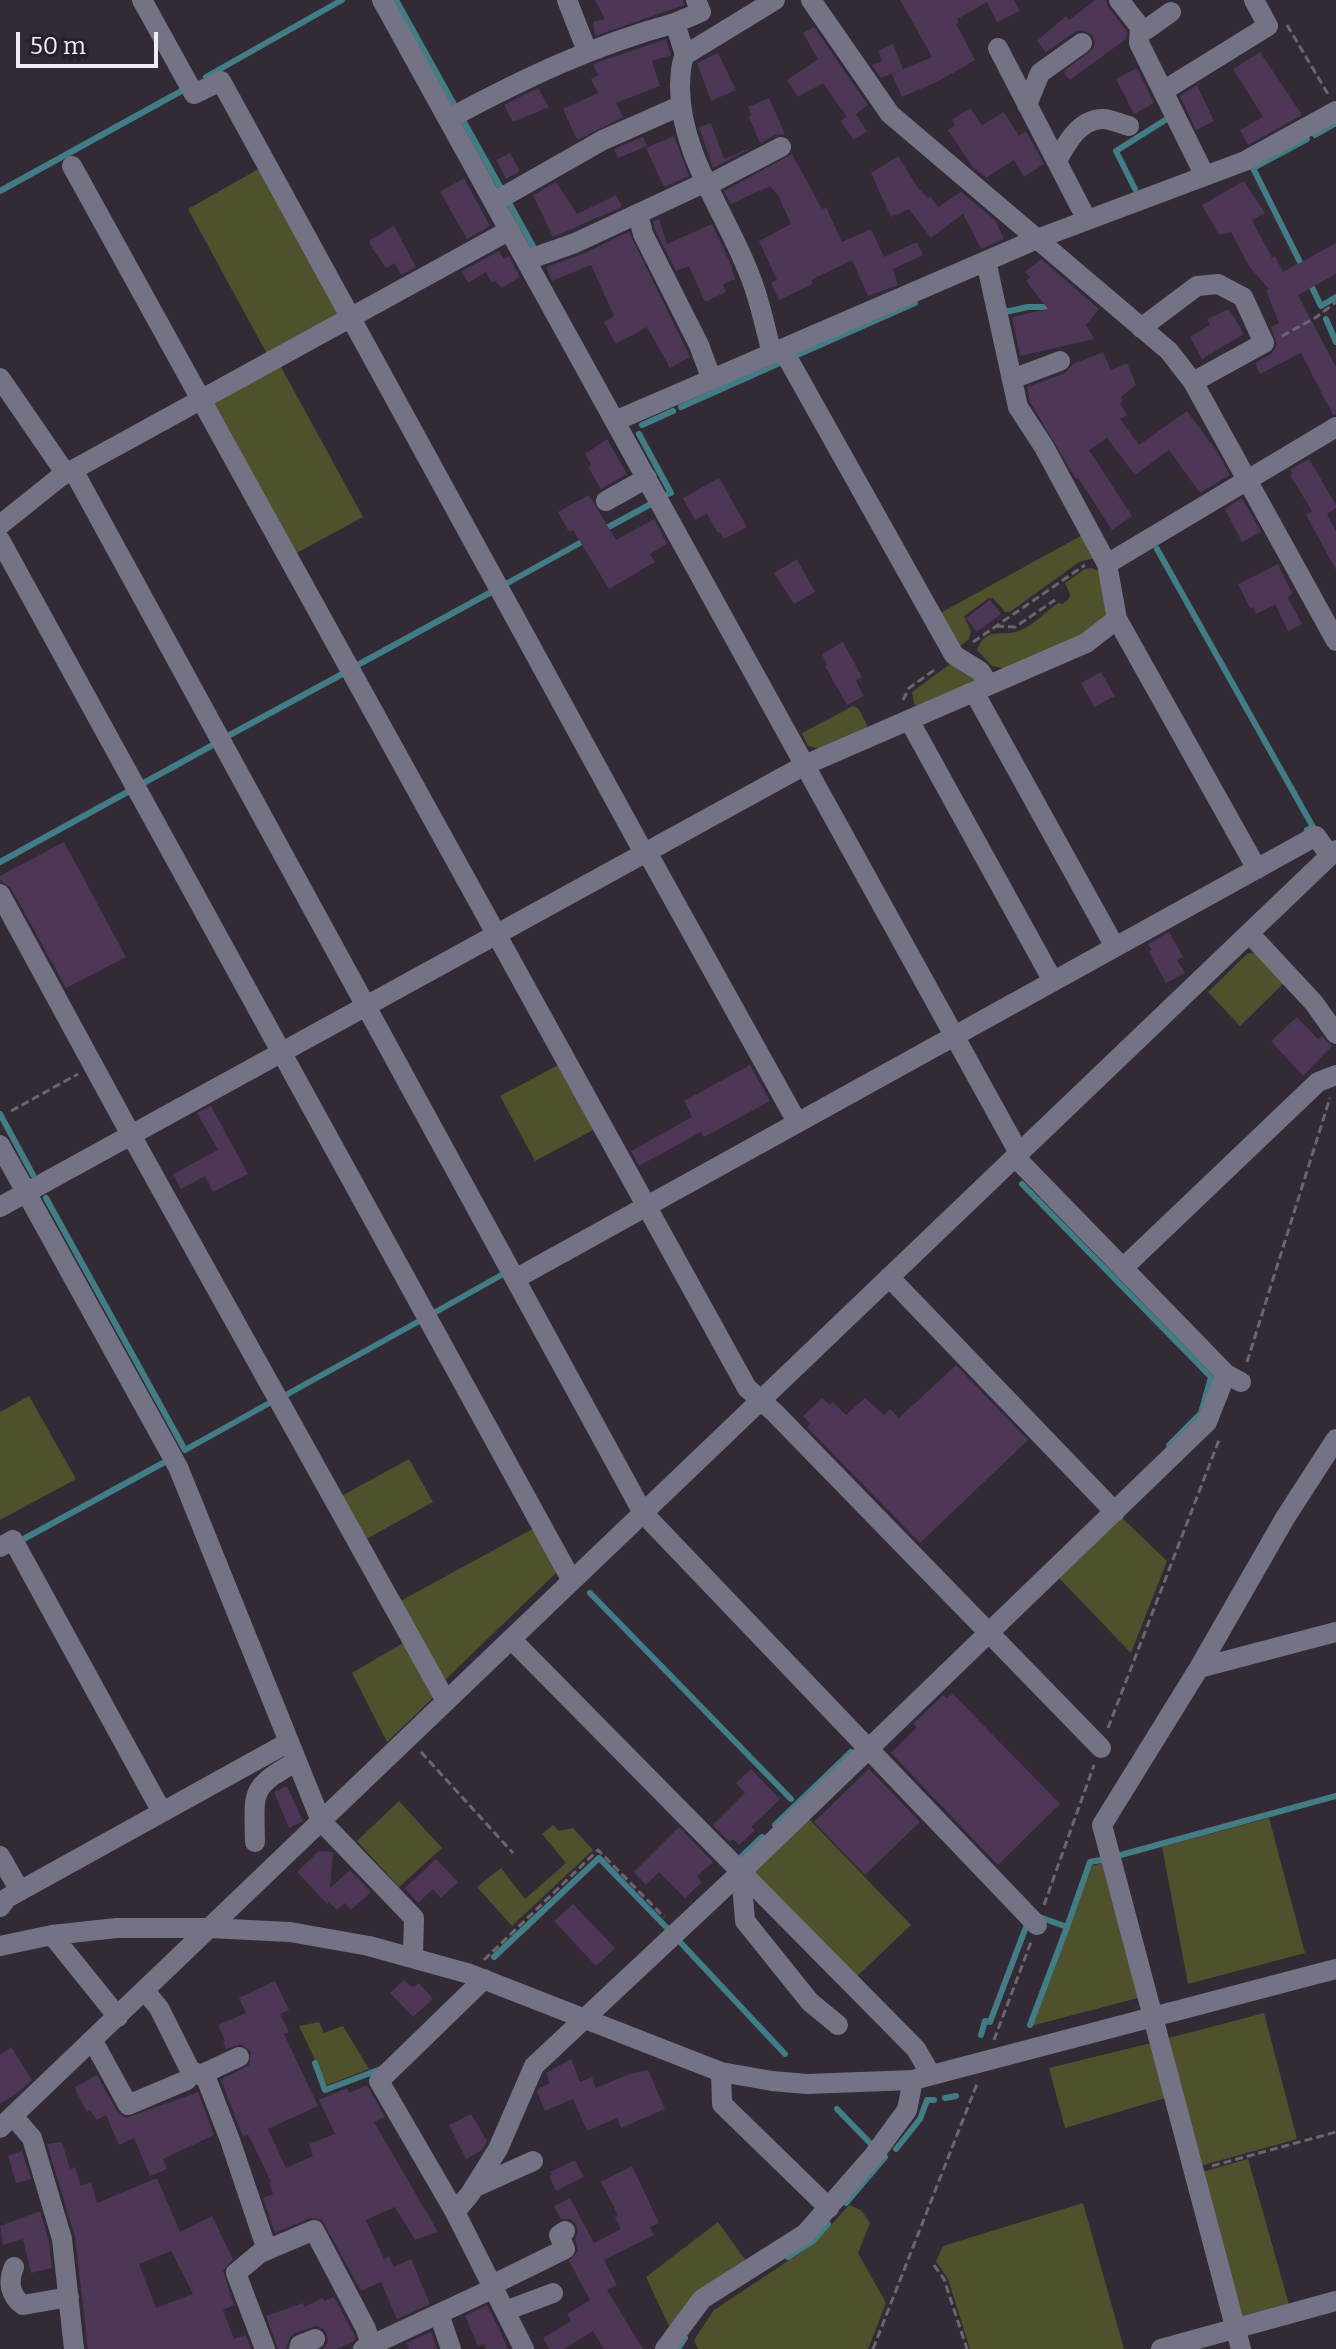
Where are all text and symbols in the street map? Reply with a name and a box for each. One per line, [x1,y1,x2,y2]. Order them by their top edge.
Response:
scale bar [20,16,162,66]
text: 50 m [30,32,86,60]

